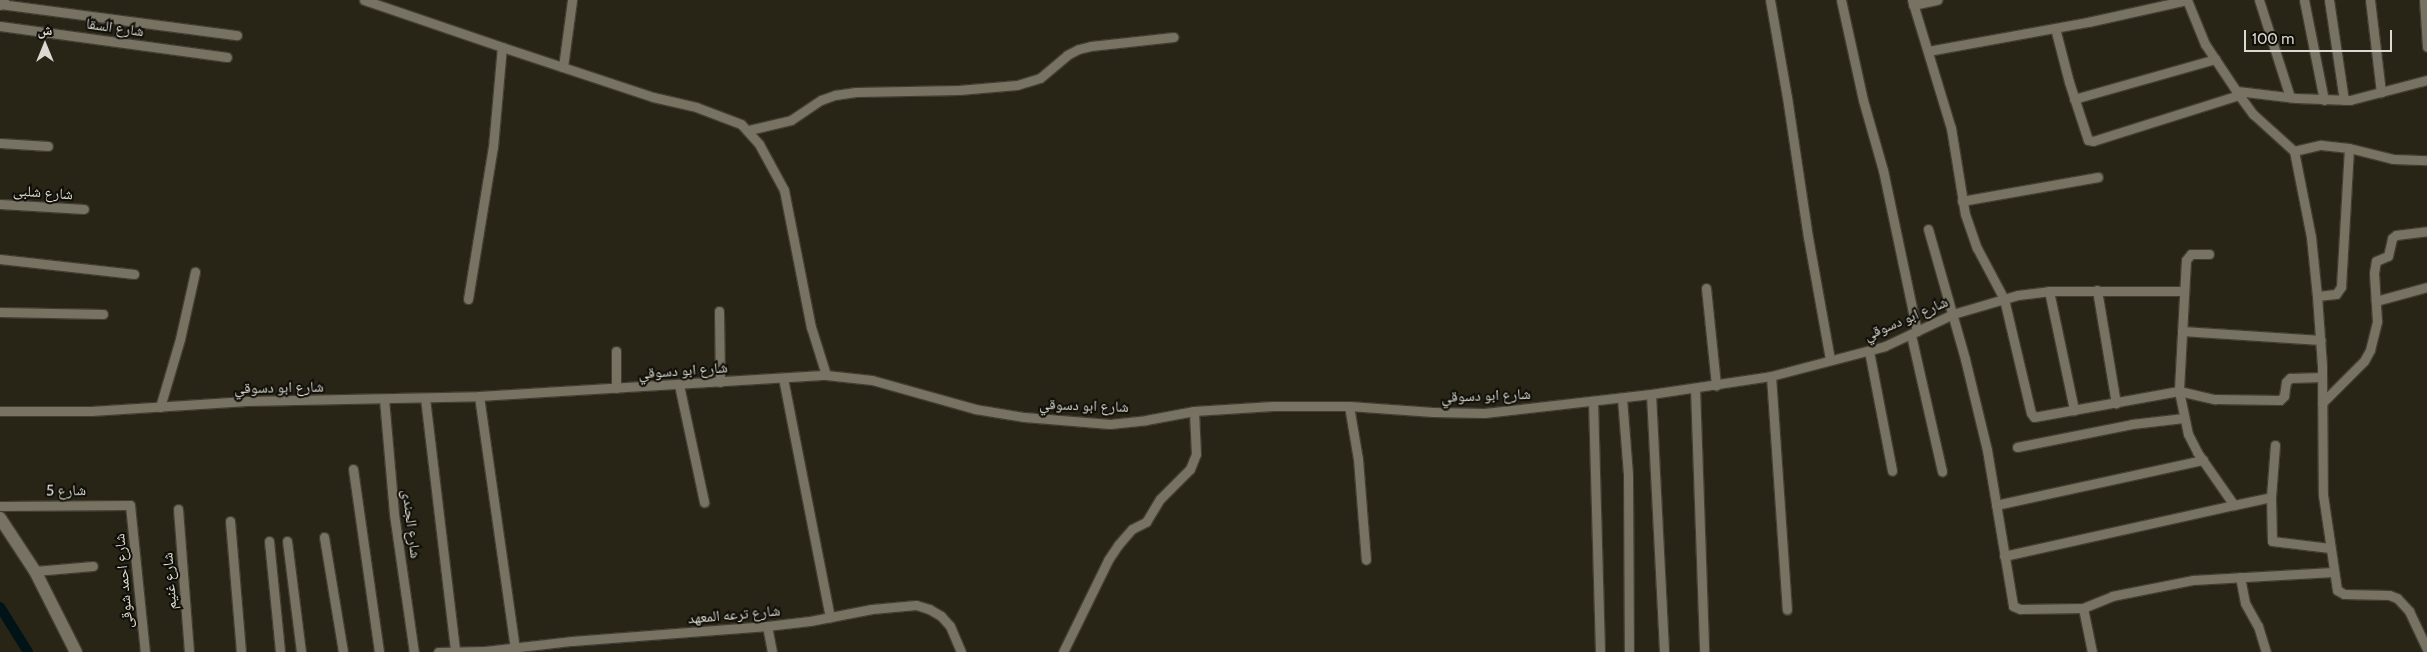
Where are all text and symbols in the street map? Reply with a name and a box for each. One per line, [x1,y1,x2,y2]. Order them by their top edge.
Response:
street label: شارع السقا [85,15,145,41]
north arrow [20,20,70,70]
scale bar [2247,20,2394,52]
text: ش [38,21,52,39]
text: 100 m [2252,30,2294,48]
street label: شارع شلبى [12,182,74,204]
street label: شارع ابو دسوقي [1861,293,1951,345]
street label: شارع ابو دسوقي [638,359,728,383]
street label: شارع ابو دسوقي [234,378,324,398]
street label: شارع ابو دسوقي [1441,385,1531,407]
street label: شارع ابو دسوقي [1039,395,1129,417]
street label: شارع 5 [46,482,86,500]
street label: شارع الجندى [398,488,424,560]
street label: شارع احمد شوقى [111,533,137,629]
street label: شارع غنيم [159,552,181,610]
street label: شارع ترعه المعهد [687,602,781,628]

